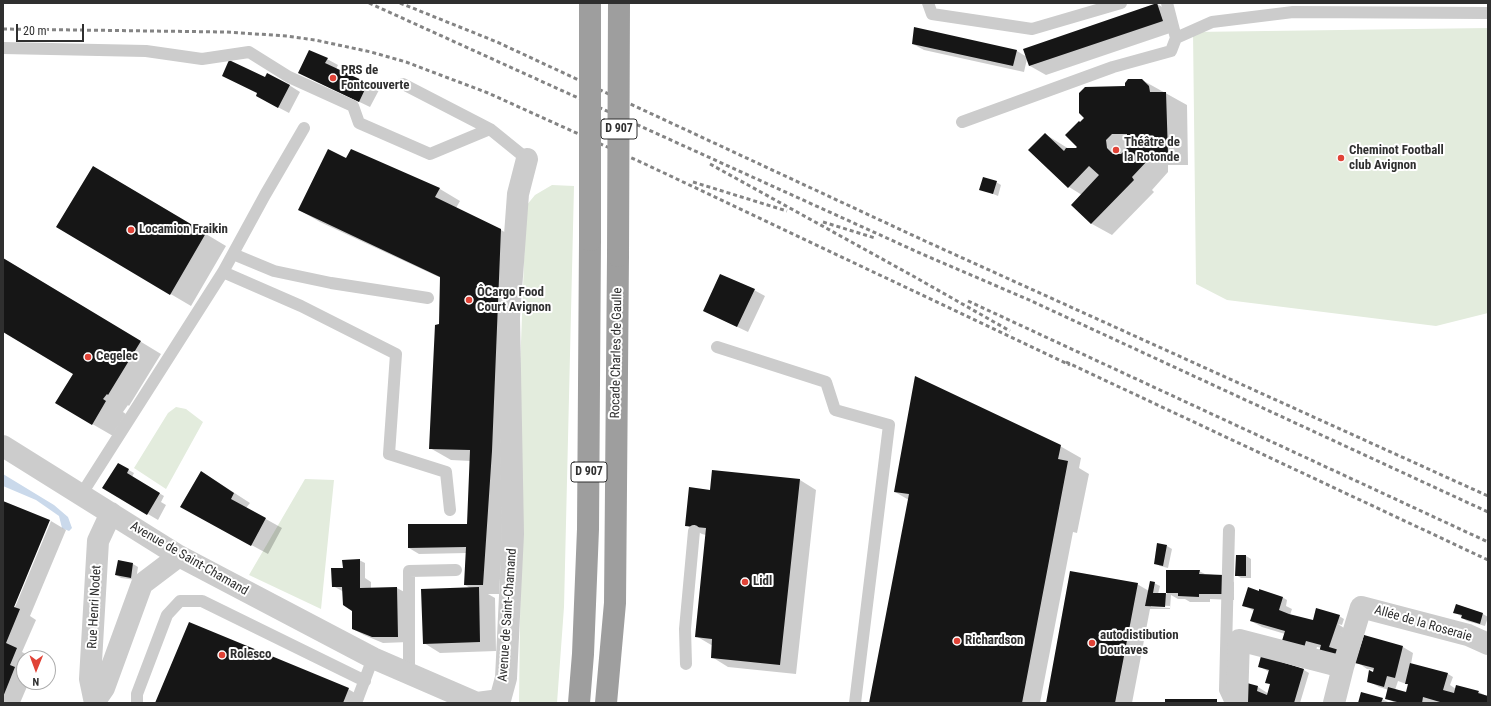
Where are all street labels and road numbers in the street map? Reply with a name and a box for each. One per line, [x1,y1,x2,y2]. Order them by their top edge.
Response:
road number: D 907 [601,119,637,139]
street label: Rocade Charles de Gaulle [608,287,626,419]
road number: D 907 [571,462,607,482]
street label: Avenue de Saint-Chamand [127,519,251,599]
street label: Avenue de Saint-Chamand [496,548,520,682]
street label: Rue Henri Nodet [85,565,105,649]
street label: Allée de la Roseraie [1372,603,1474,645]

